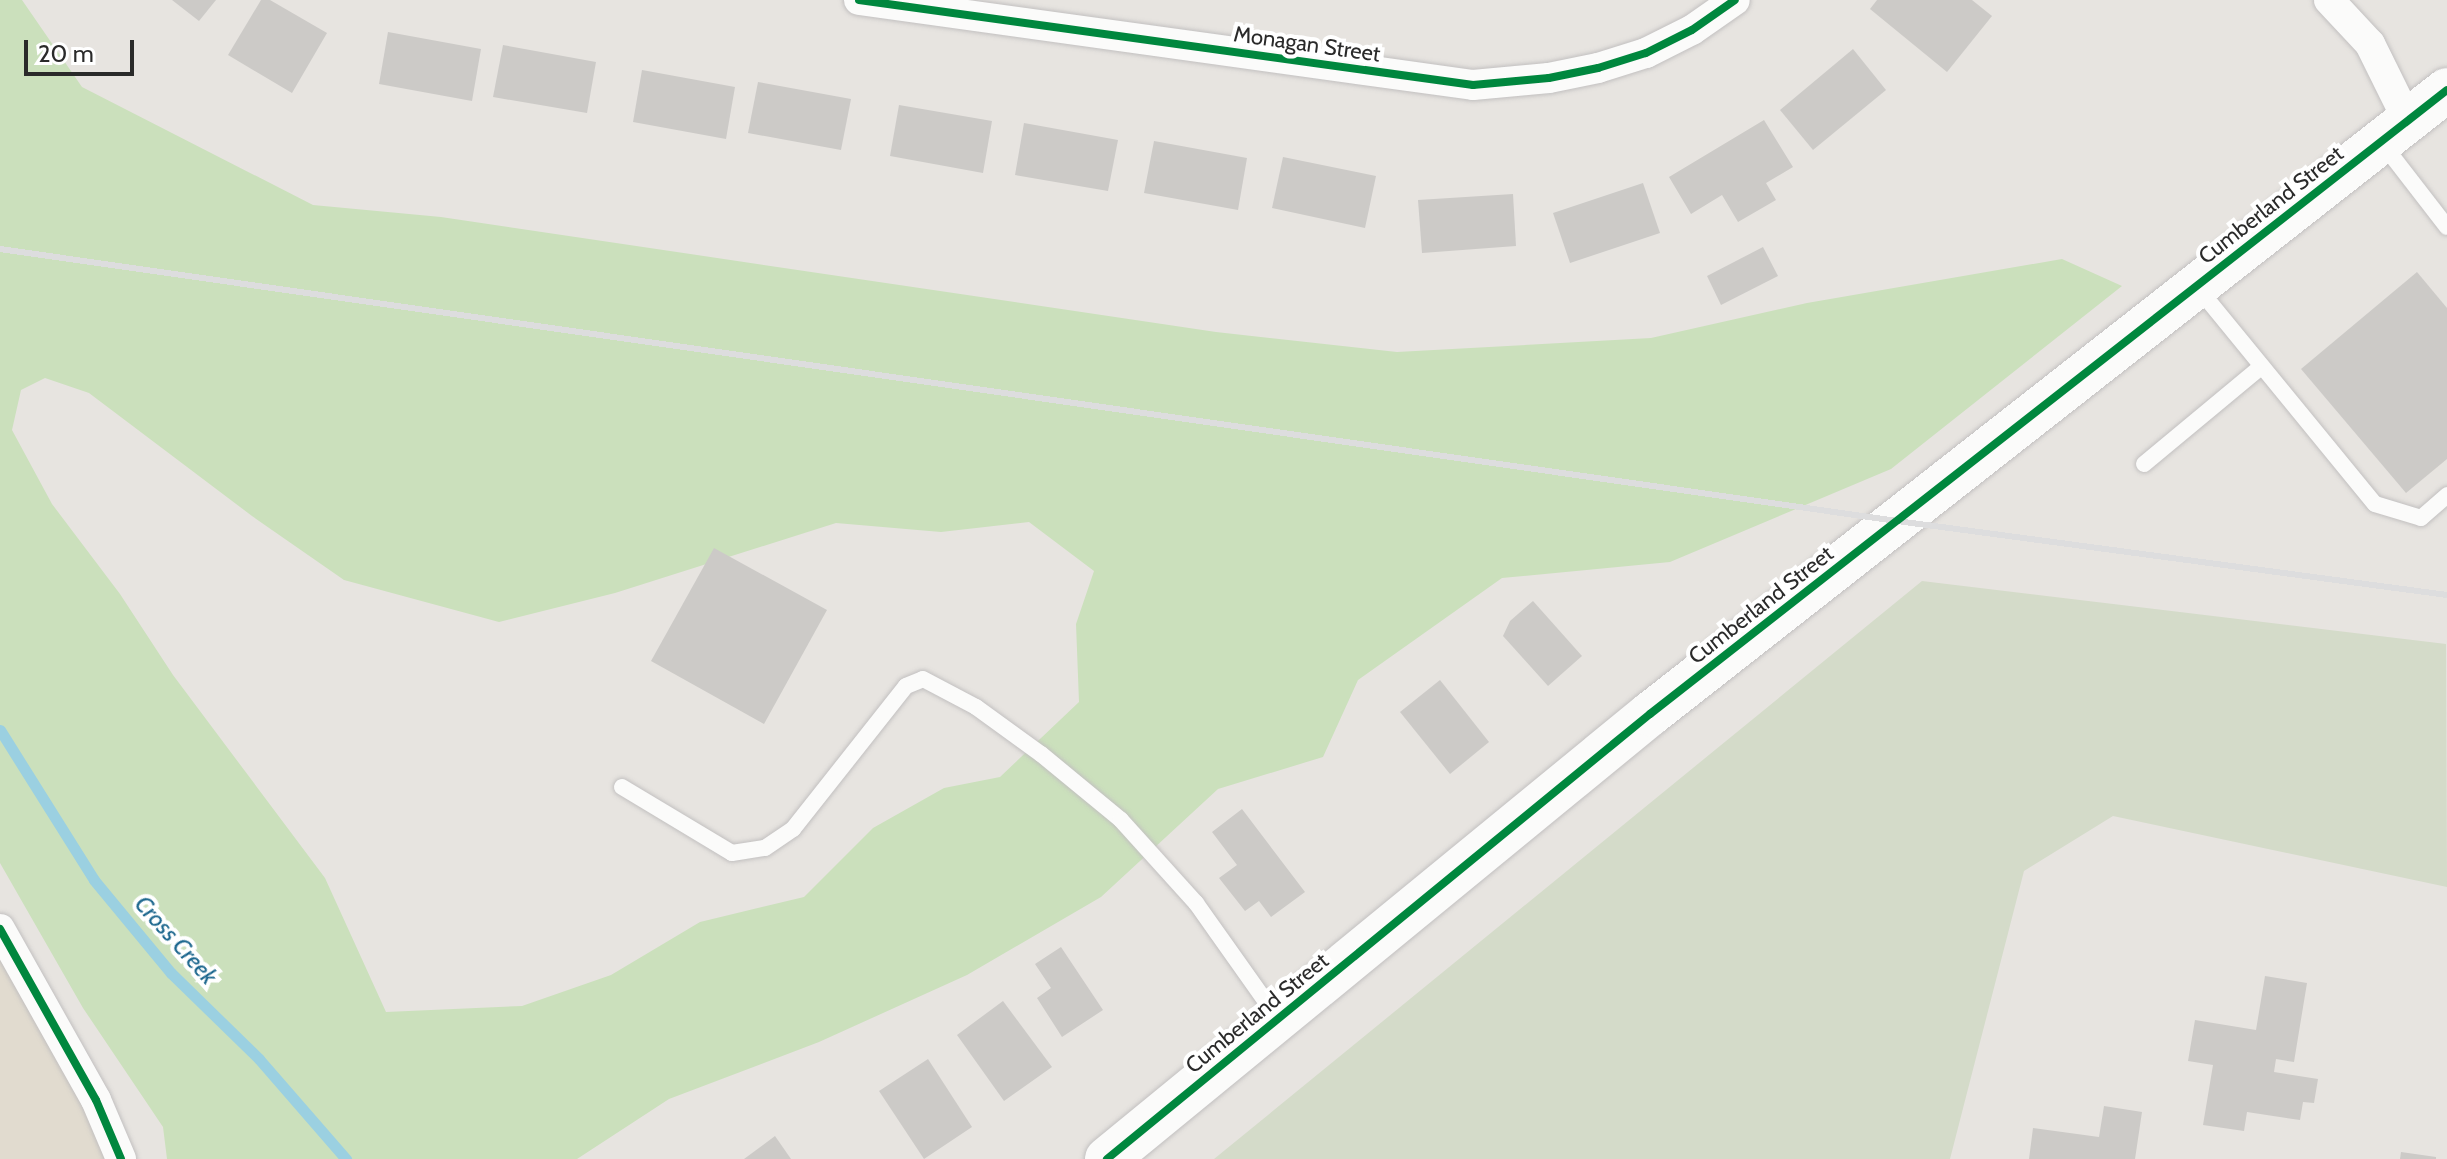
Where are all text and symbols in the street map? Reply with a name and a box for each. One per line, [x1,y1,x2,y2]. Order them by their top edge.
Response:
street label: Monagan Street [1232,21,1382,67]
scale bar [28,24,138,74]
text: 20 m [38,39,94,68]
street label: Cumberland Street [2193,140,2349,270]
street label: Cumberland Street [1683,540,1839,670]
water label: Cross Creek [129,890,223,990]
street label: Cumberland Street [1180,947,1334,1079]

